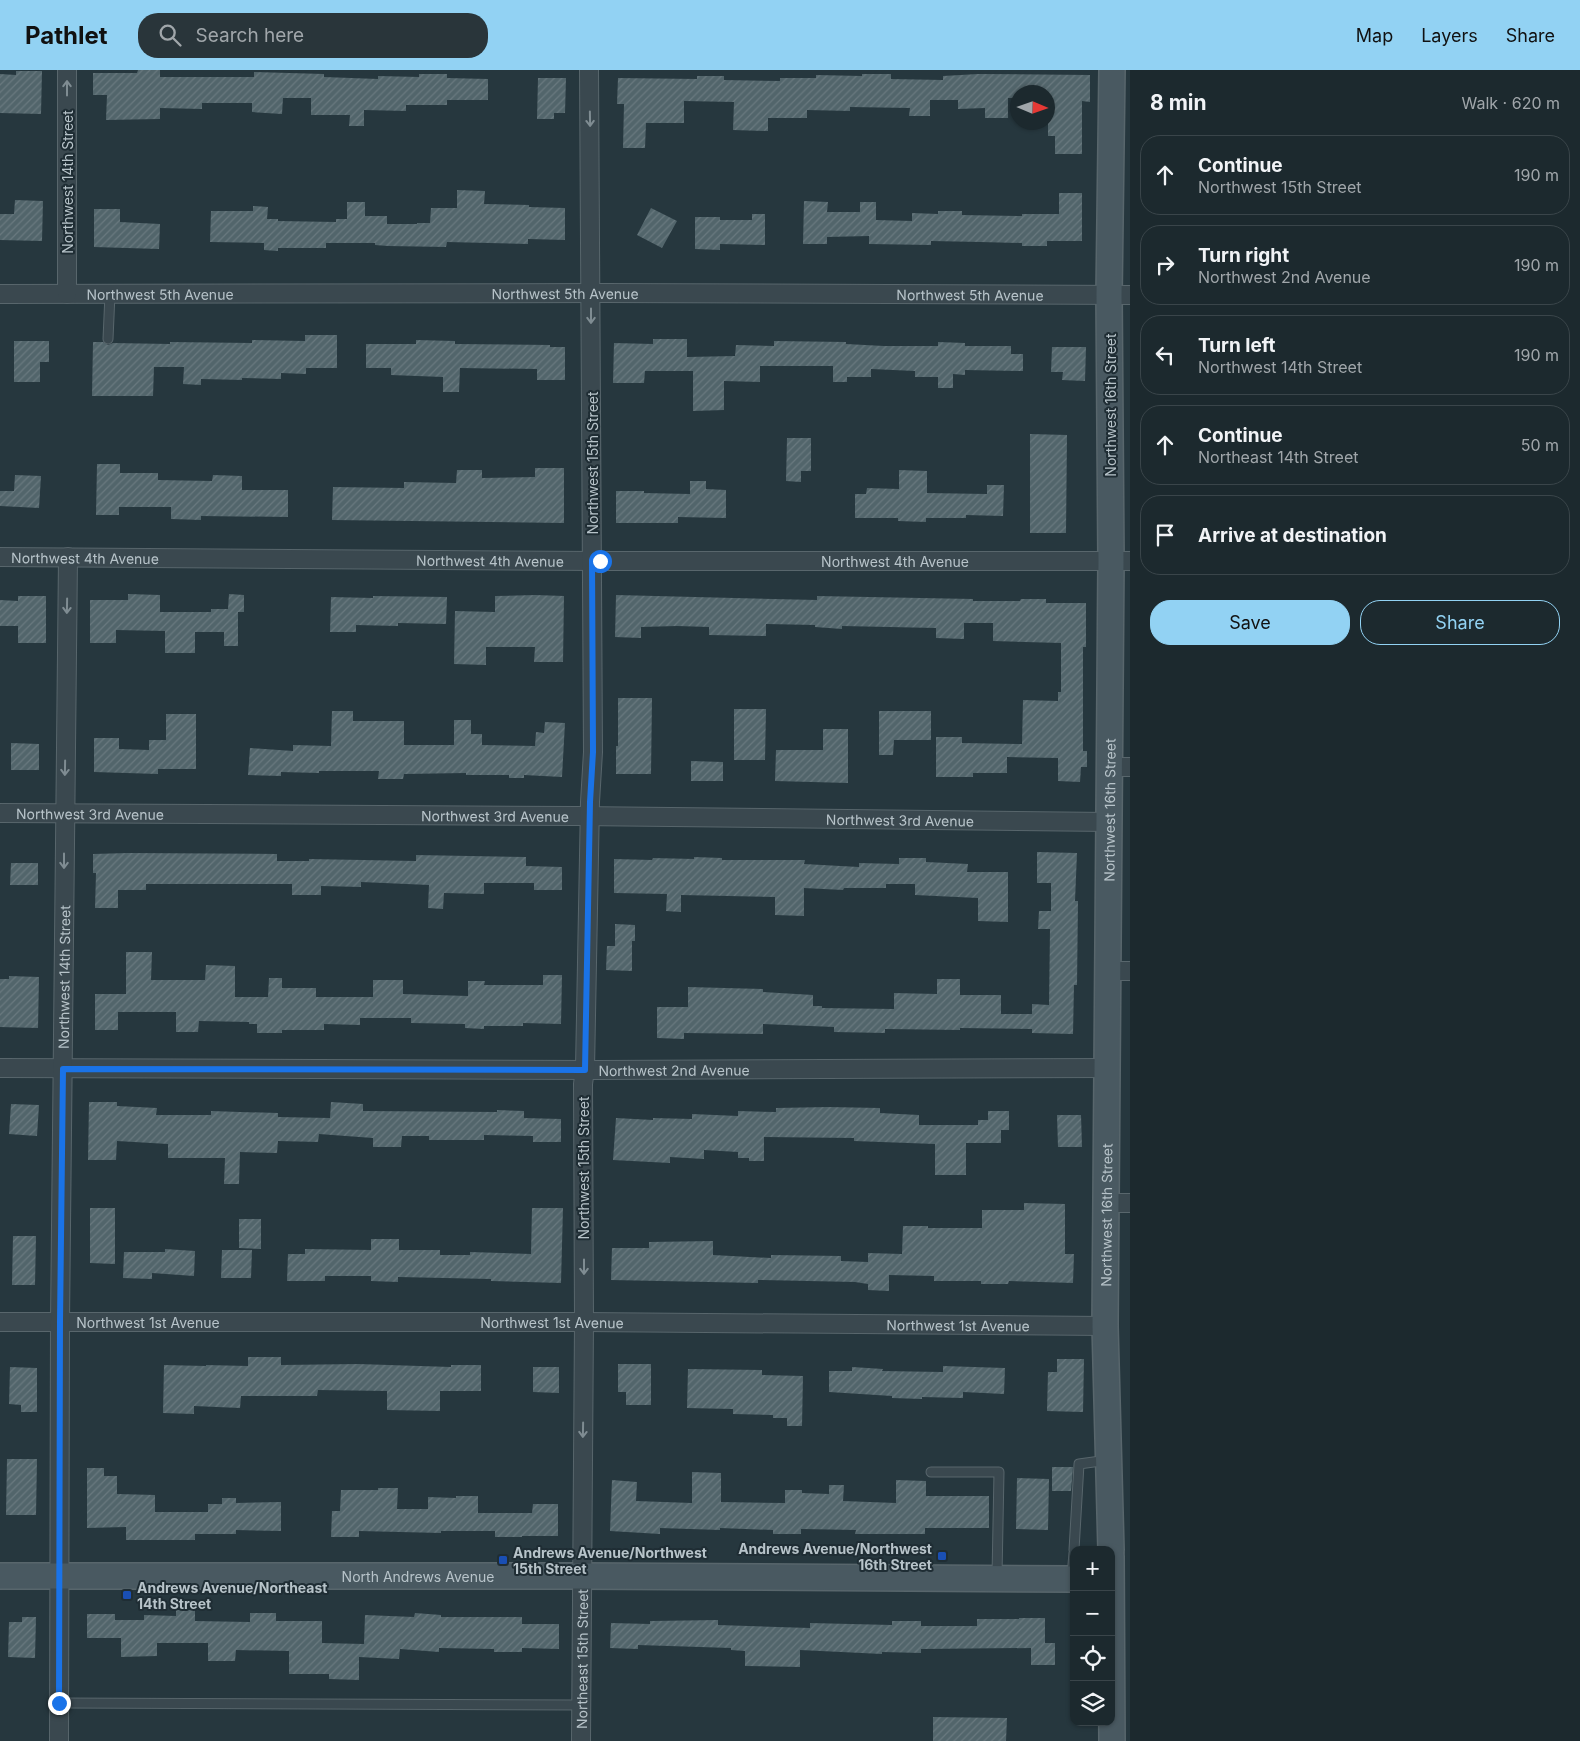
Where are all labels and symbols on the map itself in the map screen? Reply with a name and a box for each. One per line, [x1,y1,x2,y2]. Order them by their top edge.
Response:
one-way arrow [62,80,72,96]
north arrow [1010,85,1055,130]
street label: Northwest 14th Street [59,110,76,254]
one-way arrow [585,110,594,126]
street label: Northwest 5th Avenue [491,284,639,302]
street label: Northwest 5th Avenue [86,285,234,302]
street label: Northwest 5th Avenue [896,286,1044,303]
one-way arrow [586,308,596,324]
street label: Northwest 16th Street [1102,333,1119,477]
street label: Northwest 15th Street [584,391,601,535]
street label: Northwest 4th Avenue [11,549,159,567]
route start [589,550,612,573]
street label: Northwest 4th Avenue [416,551,564,569]
street label: Northwest 4th Avenue [821,553,969,570]
one-way arrow [62,598,72,614]
street label: Northwest 16th Street [1100,738,1118,882]
one-way arrow [60,760,70,776]
street label: Northwest 3rd Avenue [16,805,164,822]
street label: Northwest 3rd Avenue [421,807,569,824]
street label: Northwest 3rd Avenue [826,810,974,829]
one-way arrow [59,852,69,869]
street label: Northwest 14th Street [54,905,73,1049]
street label: Northwest 2nd Avenue [598,1061,750,1078]
street label: Northwest 15th Street [575,1096,592,1240]
street label: Northwest 16th Street [1097,1143,1115,1287]
one-way arrow [579,1258,589,1275]
street label: Northwest 1st Avenue [480,1313,624,1331]
street label: Northwest 1st Avenue [76,1314,220,1331]
street label: Northwest 1st Avenue [886,1316,1030,1334]
one-way arrow [578,1421,588,1437]
place label: Andrews Avenue/Northwest 16th Street [738,1540,932,1573]
place label: Andrews Avenue/Northwest 15th Street [513,1544,707,1577]
marker: Andrews Avenue/Northwest 16th Street [936,1550,948,1562]
marker: Andrews Avenue/Northwest 15th Street [497,1554,509,1566]
street label: North Andrews Avenue [342,1568,494,1585]
place label: Andrews Avenue/Northeast 14th Street [137,1579,327,1612]
marker: Andrews Avenue/Northeast 14th Street [121,1589,133,1601]
street label: Northeast 15th Street [573,1589,591,1729]
route end [48,1692,71,1715]

